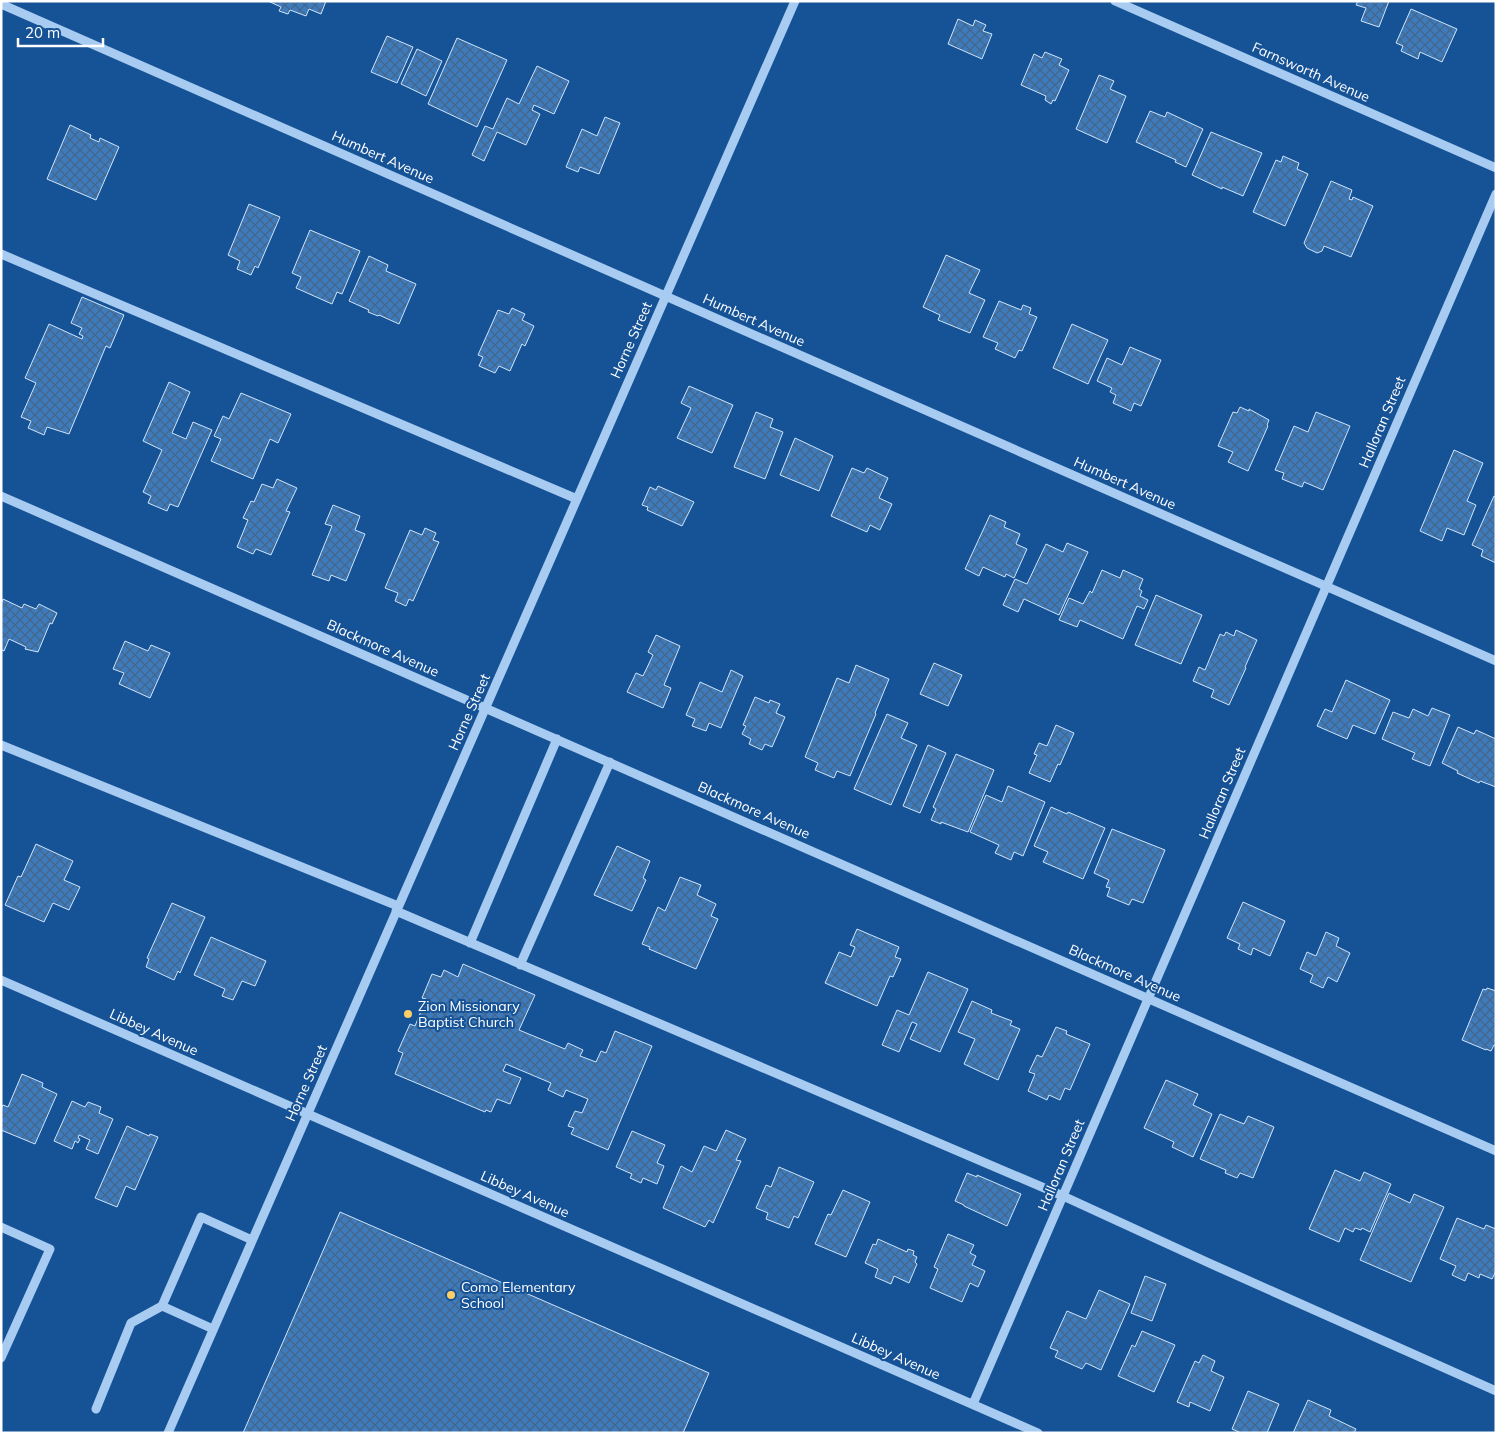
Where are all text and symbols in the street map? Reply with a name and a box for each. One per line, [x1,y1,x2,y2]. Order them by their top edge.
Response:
scale bar [18,15,102,47]
text: 20 m [25,23,60,42]
street label: Farnsworth Avenue [1249,38,1373,106]
street label: Humbert Avenue [329,126,437,188]
street label: Humbert Avenue [700,289,808,351]
street label: Horne Street [606,299,656,381]
street label: Halloran Street [1355,373,1409,471]
street label: Humbert Avenue [1071,452,1179,514]
street label: Blackmore Avenue [324,615,442,681]
street label: Horne Street [444,671,494,753]
street label: Halloran Street [1195,744,1249,842]
street label: Blackmore Avenue [695,777,813,843]
street label: Blackmore Avenue [1066,940,1184,1006]
place label: Zion Missionary Baptist Church [418,997,520,1031]
street label: Libbey Avenue [107,1004,201,1060]
marker: Zion Missionary Baptist Church [402,1008,414,1020]
street label: Horne Street [281,1042,331,1124]
street label: Halloran Street [1034,1116,1088,1214]
street label: Libbey Avenue [478,1166,572,1222]
place label: Como Elementary School [461,1278,576,1312]
marker: Como Elementary School [445,1289,457,1301]
street label: Libbey Avenue [849,1328,943,1384]

